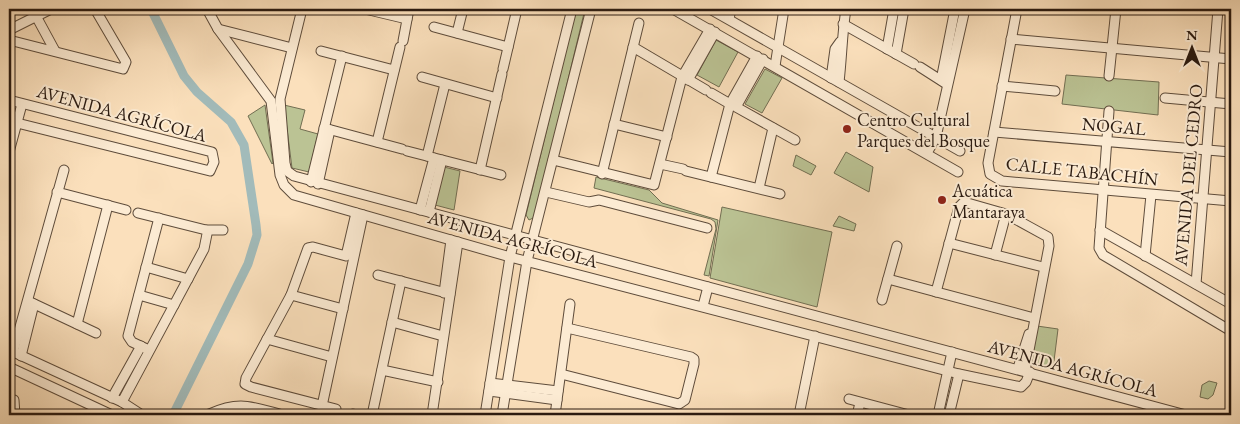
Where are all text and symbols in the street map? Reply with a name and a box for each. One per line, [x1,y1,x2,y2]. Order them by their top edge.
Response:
north arrow [1168,22,1218,72]
text: N [1186,26,1198,44]
street label: AVENIDA AGRÍCOLA [33,79,210,147]
street label: AVENIDA DEL CEDRO [1169,83,1207,268]
place label: Centro Cultural Parques del Bosque [857,108,990,152]
street label: NOGAL [1081,112,1147,140]
marker: Centro Cultural Parques del Bosque [841,123,853,135]
street label: CALLE TABACHÍN [1005,152,1160,191]
place label: Acuática Mantaraya [951,179,1026,223]
marker: Acuática Mantaraya [936,194,948,206]
street label: AVENIDA AGRÍCOLA [424,205,601,273]
street label: AVENIDA AGRÍCOLA [984,334,1161,402]

